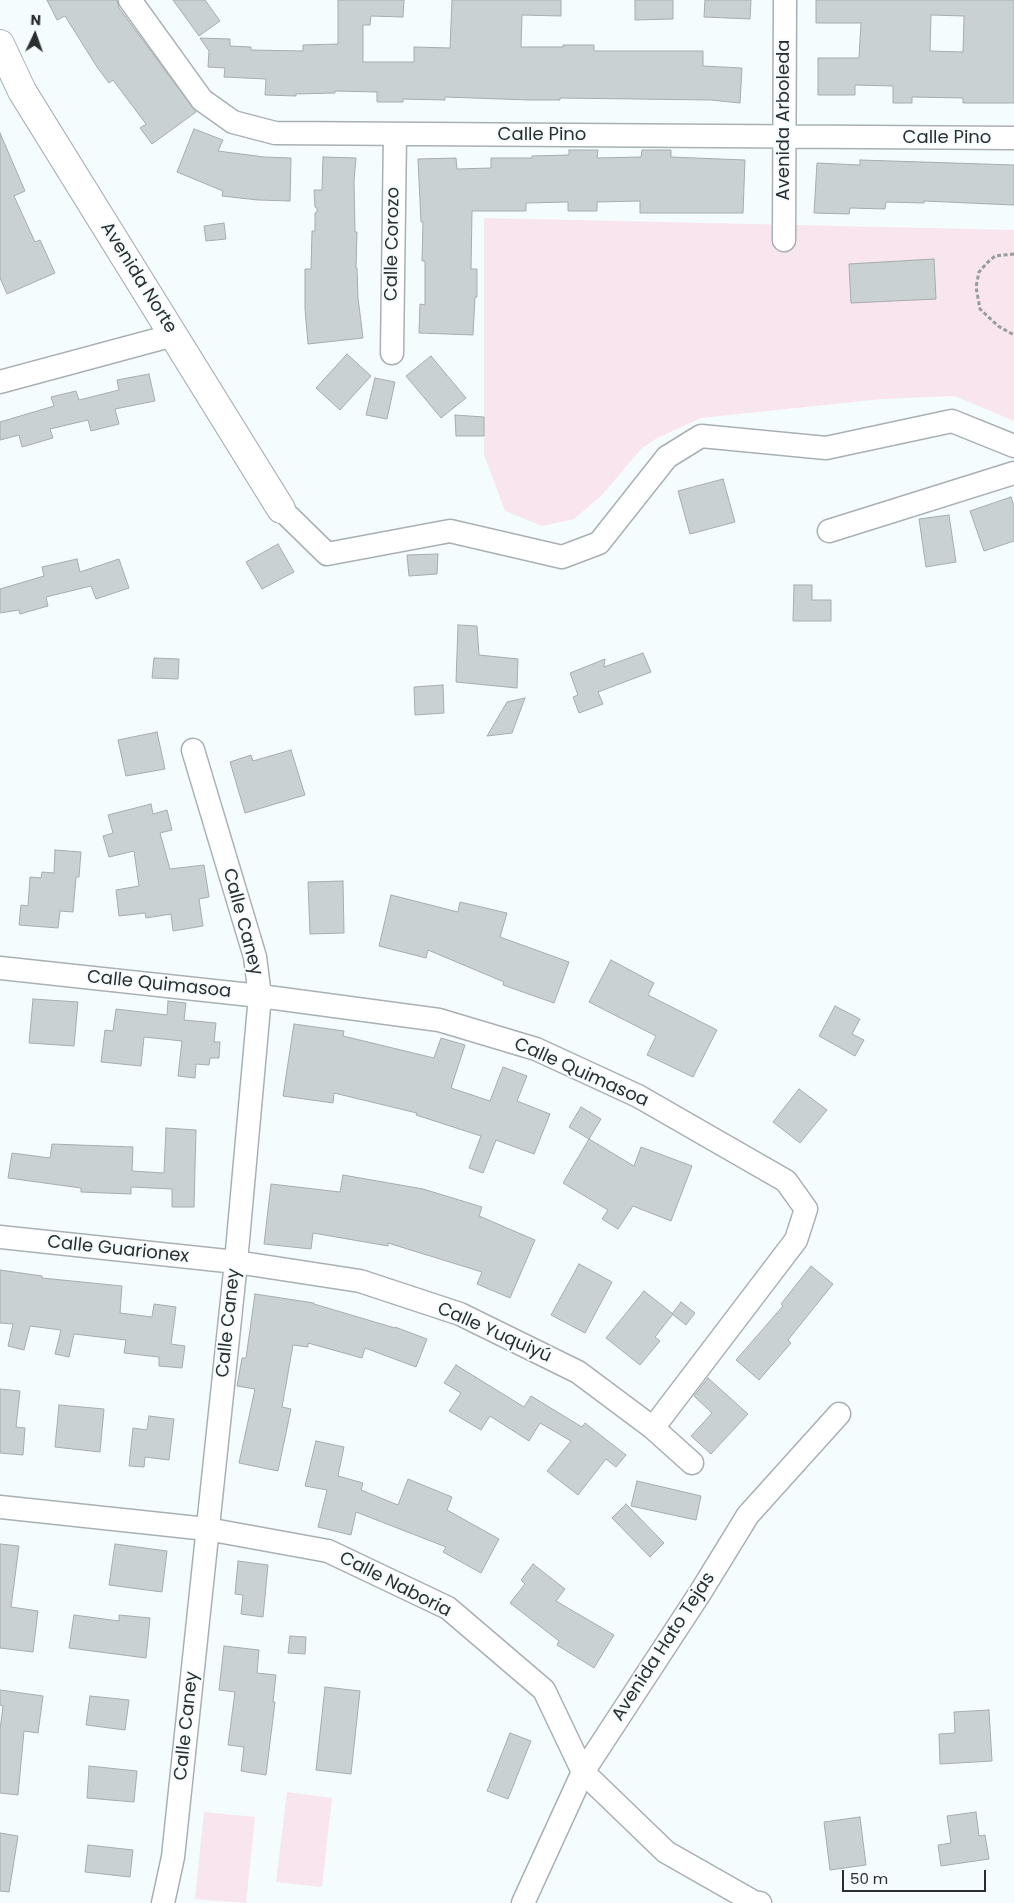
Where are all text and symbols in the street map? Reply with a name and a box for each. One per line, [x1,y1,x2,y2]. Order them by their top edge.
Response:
north arrow [10,10,60,60]
text: N [30,10,42,30]
street label: Avenida Arboleda [773,40,795,200]
street label: Calle Pino [498,124,586,146]
street label: Calle Pino [903,127,991,149]
street label: Calle Corozo [381,187,405,301]
street label: Avenida Norte [95,218,181,338]
street label: Calle Caney [217,866,267,978]
street label: Calle Quimasoa [86,967,232,1003]
street label: Calle Quimasoa [510,1034,652,1112]
street label: Calle Guarionex [46,1232,190,1268]
street label: Calle Caney [213,1267,245,1379]
street label: Calle Yuquiyú [434,1298,554,1368]
street label: Calle Naboria [335,1548,455,1622]
street label: Avenida Hato Tejas [608,1569,720,1725]
street label: Calle Caney [171,1670,203,1782]
scale bar [844,1860,988,1892]
text: 50 m [850,1868,888,1889]

